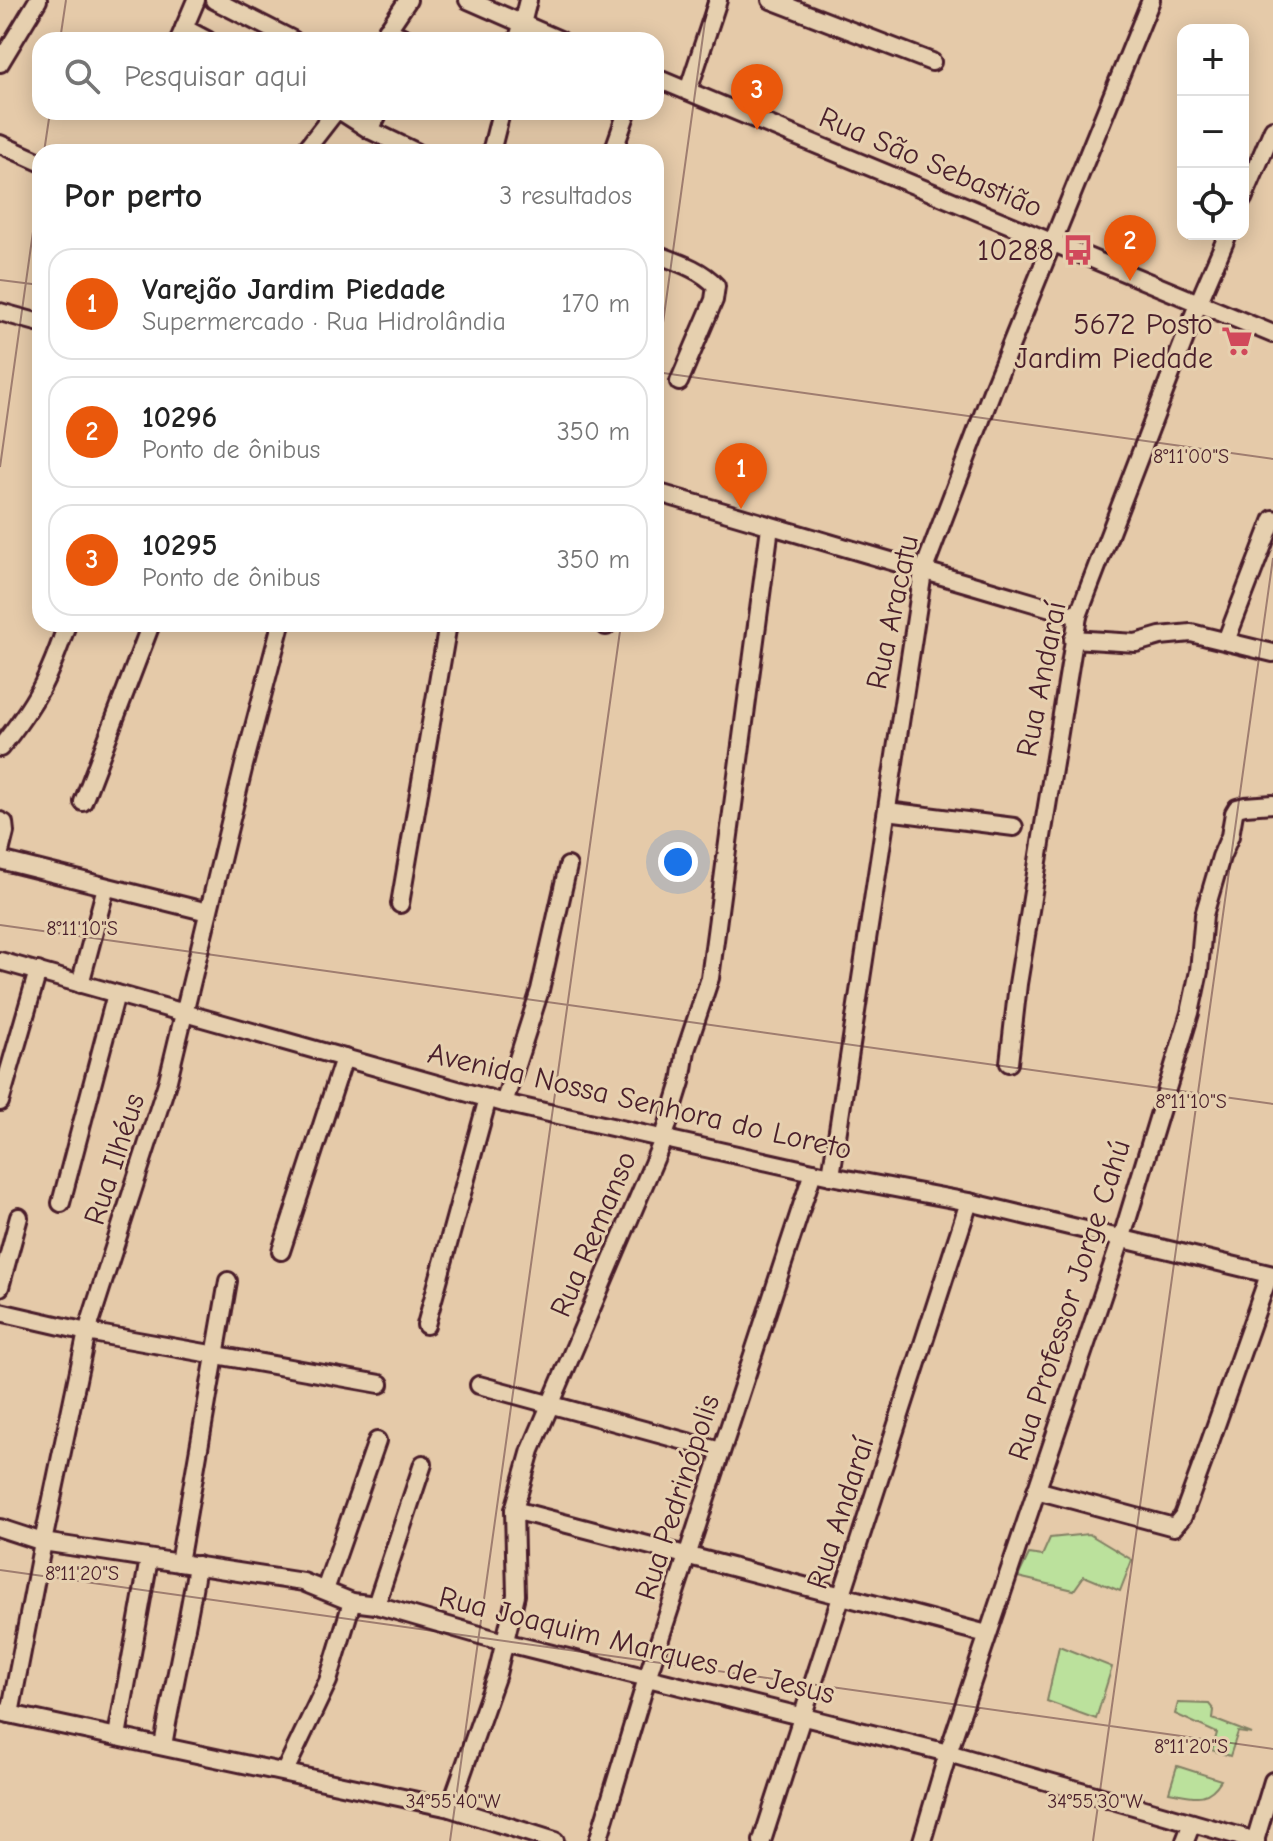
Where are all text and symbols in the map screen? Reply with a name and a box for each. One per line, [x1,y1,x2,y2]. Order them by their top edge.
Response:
map controls [1177,24,1249,240]
button: + [1177,24,1249,96]
search box [32,32,664,120]
icon: search [60,54,104,98]
text: Pesquisar aqui [124,59,307,94]
pin: 3 [731,64,783,130]
button: − [1177,96,1249,168]
street label: Rua São Sebastião [814,100,1048,225]
button: locate [1177,168,1249,240]
text: Por perto [64,176,202,216]
text: 3 resultados [499,181,632,211]
pin: 2 [1104,215,1156,281]
place label: 10288 [977,233,1054,268]
bus stop icon: 10288 [1061,233,1095,267]
text: Varejão Jardim Piedade [142,272,445,307]
text: 1 [87,289,97,319]
text: 170 m [561,289,630,319]
text: Supermercado · Rua Hidrolândia [142,307,506,337]
place label: 5672 Posto Jardim Piedade [1014,307,1213,376]
supermarket icon: 5672 Posto Jardim Piedade [1220,324,1254,358]
text: 10296 [142,400,217,435]
text: 2 [86,417,98,447]
text: 350 m [557,417,630,447]
text: Ponto de ônibus [142,435,320,465]
pin: 1 [715,443,767,509]
text: 8°11'00"S [1153,445,1229,468]
text: 10295 [142,528,218,563]
street label: Rua Aracatu [859,532,926,692]
text: 3 [86,545,98,575]
text: 350 m [557,545,630,575]
text: Ponto de ônibus [142,563,320,593]
street label: Rua Andaraí [1009,597,1074,760]
your location [658,842,698,882]
text: 8°11'10"S [46,917,118,940]
street label: Avenida Nossa Senhora do Loreto [424,1036,855,1167]
street label: Rua Ilhéus [77,1089,152,1229]
text: 8°11'10"S [1155,1090,1227,1113]
street label: Rua Professor Jorge Cahú [1001,1135,1138,1465]
street label: Rua Remanso [543,1146,644,1322]
street label: Rua Pedrinópolis [628,1390,727,1604]
street label: Rua Andaraí [799,1432,882,1594]
text: 8°11'20"S [45,1562,119,1585]
street label: Rua Joaquim Marques de Jesus [435,1579,838,1712]
text: 8°11'20"S [1154,1735,1228,1758]
text: 34°55'40"W [405,1790,501,1813]
text: 34°55'30"W [1047,1790,1143,1813]

